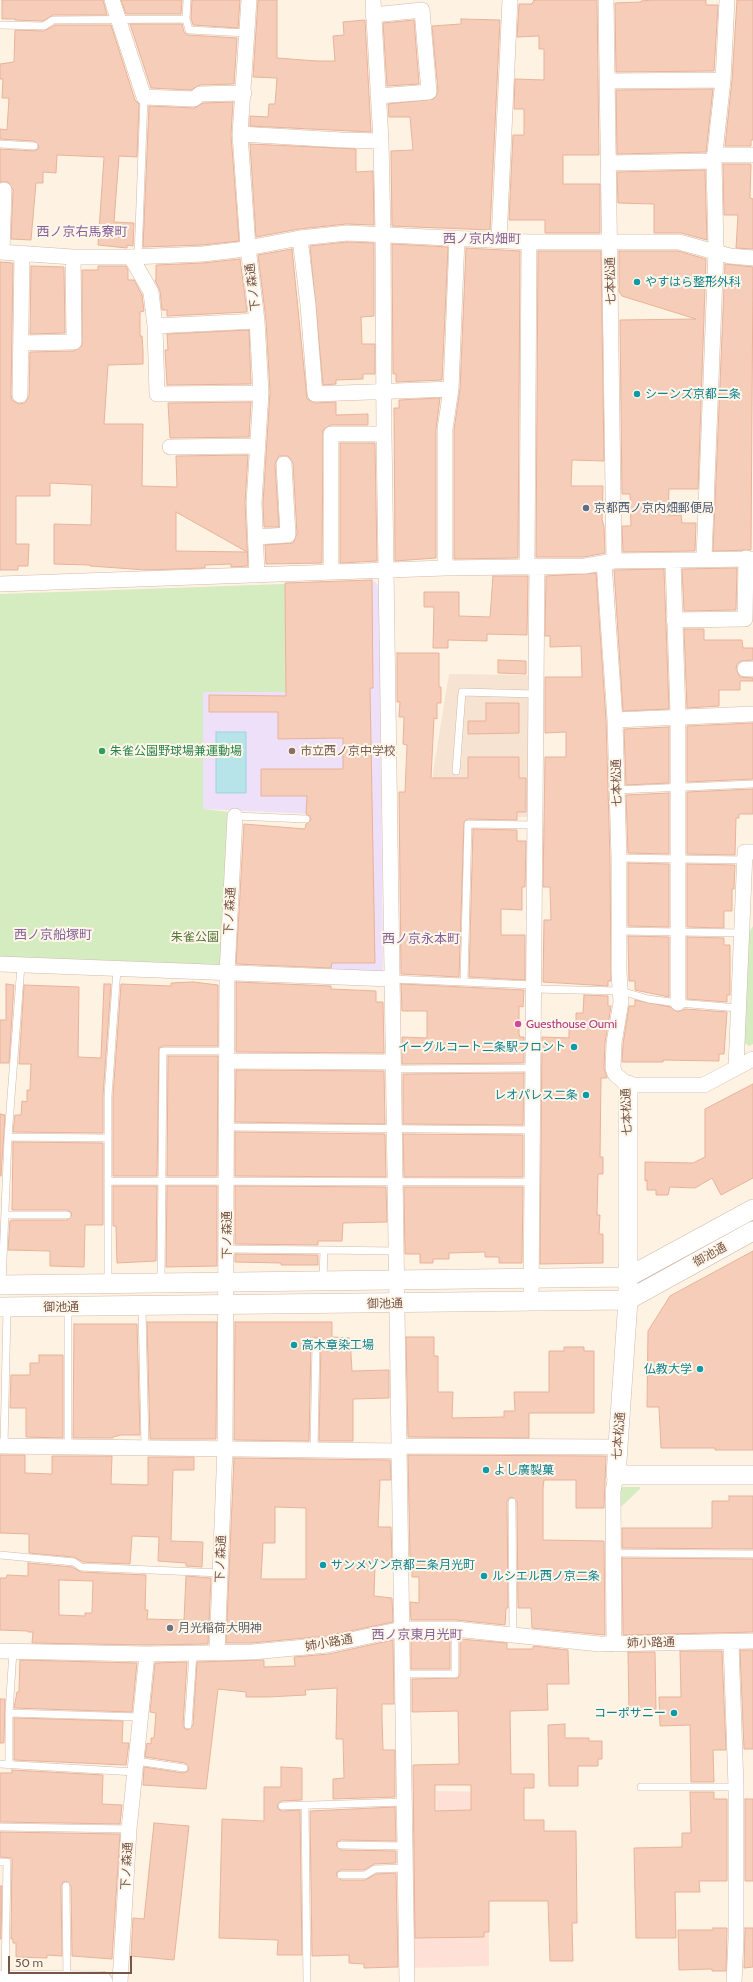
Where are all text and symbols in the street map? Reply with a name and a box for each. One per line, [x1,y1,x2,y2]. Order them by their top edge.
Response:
district label: 西ノ京右馬寮町 [37,224,127,240]
district label: 西ノ京内畑町 [443,231,521,247]
street label: 七本松通 [603,257,619,305]
street label: 下ノ森通 [243,262,263,312]
place label: やすはら整形外科 [645,275,741,289]
marker: やすはら整形外科 [632,277,642,287]
place label: シーンズ京都二条 [645,387,741,401]
marker: シーンズ京都二条 [632,389,642,399]
place label: 京都西ノ京内畑郵便局 [594,501,714,515]
marker: 京都西ノ京内畑郵便局 [581,503,591,513]
place label: 朱雀公園野球場兼運動場 [110,744,242,758]
place label: 市立西ノ京中学校 [300,744,396,758]
marker: 朱雀公園野球場兼運動場 [97,746,107,756]
marker: 市立西ノ京中学校 [287,746,297,756]
street label: 七本松通 [609,759,625,807]
street label: 下ノ森通 [222,887,238,935]
district label: 西ノ京船塚町 [14,927,92,943]
park label: 朱雀公園 [171,930,219,944]
district label: 西ノ京永本町 [382,931,460,947]
place label: Guesthouse Oumi [526,1017,617,1031]
marker: Guesthouse Oumi [513,1019,523,1029]
place label: イーグルコート二条駅フロント [398,1040,566,1054]
marker: イーグルコート二条駅フロント [569,1042,579,1052]
place label: レオパレス二条 [494,1088,578,1102]
street label: 七本松通 [619,1088,635,1136]
marker: レオパレス二条 [581,1090,591,1100]
street label: 下ノ森通 [220,1211,234,1259]
street label: 御池通 [691,1240,729,1270]
street label: 御池通 [367,1296,403,1312]
street label: 御池通 [43,1300,79,1314]
place label: 高木章染工場 [302,1338,374,1352]
marker: 高木章染工場 [289,1340,299,1350]
place label: 仏教大学 [644,1362,692,1376]
marker: 仏教大学 [695,1364,705,1374]
street label: 七本松通 [610,1411,628,1461]
place label: よし廣製菓 [494,1463,554,1477]
marker: よし廣製菓 [481,1465,491,1475]
street label: 下ノ森通 [213,1535,229,1583]
place label: サンメゾン京都二条月光町 [331,1558,475,1572]
marker: サンメゾン京都二条月光町 [318,1560,328,1570]
place label: ルシエル西ノ京二条 [492,1569,600,1583]
marker: ルシエル西ノ京二条 [479,1571,489,1581]
place label: 月光稲荷大明神 [178,1621,262,1635]
marker: 月光稲荷大明神 [165,1623,175,1633]
district label: 西ノ京東月光町 [372,1627,462,1643]
street label: 姉小路通 [304,1632,354,1654]
street label: 姉小路通 [627,1635,675,1651]
place label: コーポサニー [594,1706,666,1720]
marker: コーポサニー [669,1708,679,1718]
street label: 下ノ森通 [119,1842,135,1890]
scale bar [10,1948,134,1974]
text: 50 m [15,1955,43,1970]

